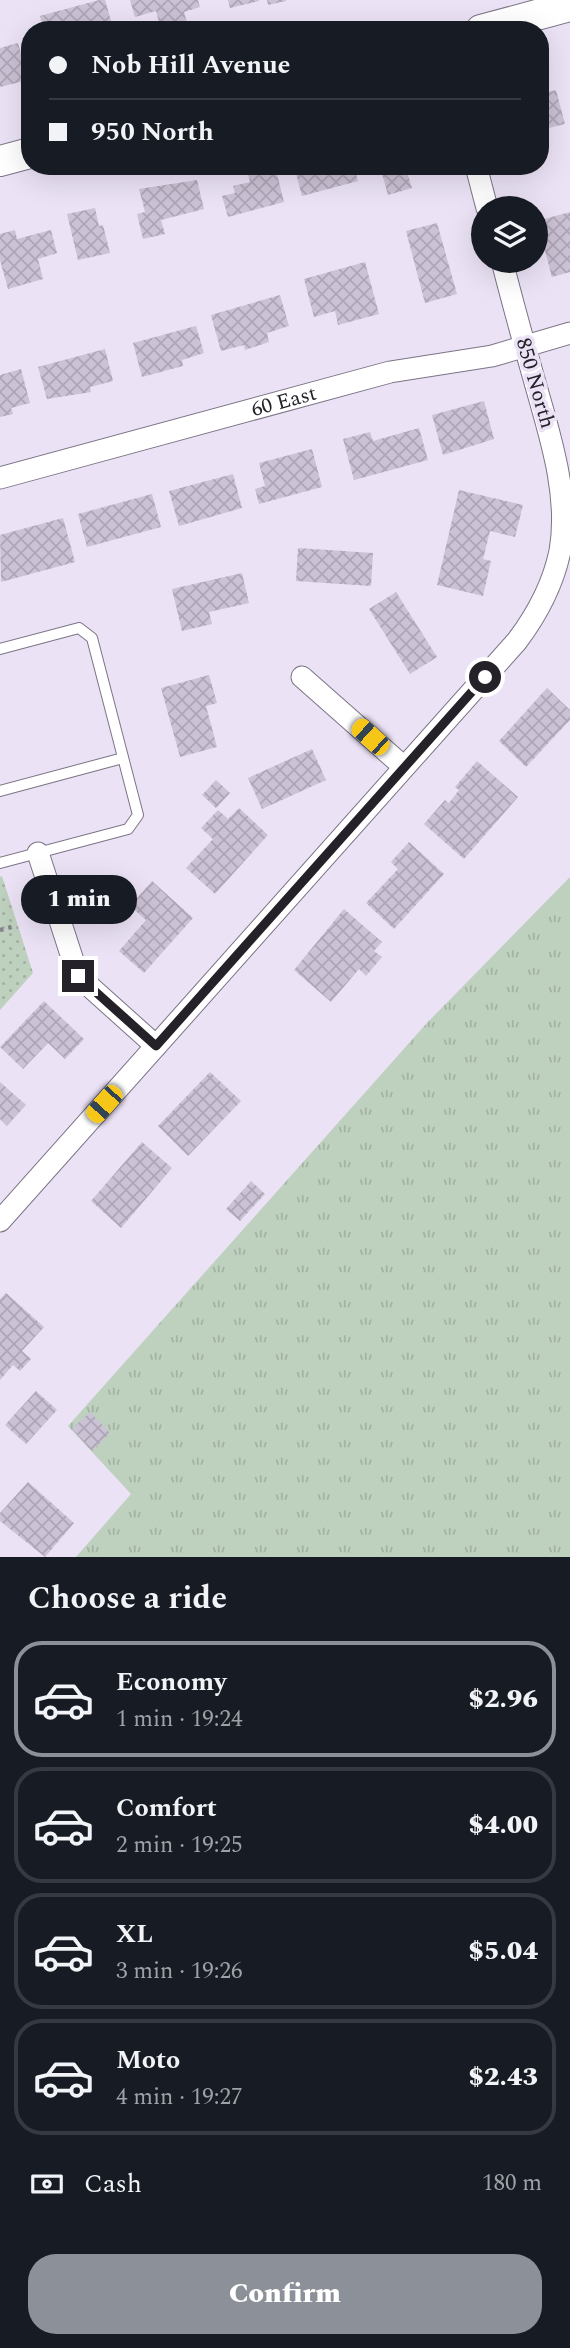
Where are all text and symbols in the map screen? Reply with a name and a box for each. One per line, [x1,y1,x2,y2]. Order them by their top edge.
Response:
text: Nob Hill Avenue [91,45,290,85]
text: 950 North [91,112,214,152]
map controls [471,196,548,273]
button: layers [471,196,548,273]
street label: 850 North [507,334,563,432]
street label: 60 East [248,378,320,426]
route start [469,661,501,693]
car [348,715,393,759]
callout: 1 min [20,874,136,923]
text: 1 min [47,882,111,917]
route end [62,960,94,992]
car [83,1081,126,1127]
text: Choose a ride [28,1574,227,1623]
text: Economy [116,1662,226,1702]
icon: car [32,1668,95,1731]
text: $2.96 [468,1679,538,1719]
text: 1 min · 19:24 [116,1702,243,1737]
text: Comfort [116,1788,217,1828]
icon: car [32,1794,95,1857]
text: $4.00 [468,1805,538,1845]
text: 2 min · 19:25 [116,1828,243,1863]
text: XL [116,1914,153,1954]
icon: car [32,1920,95,1983]
text: $5.04 [468,1931,538,1971]
text: 3 min · 19:26 [116,1954,243,1989]
text: Moto [116,2040,180,2080]
icon: car [32,2046,95,2109]
text: $2.43 [468,2057,538,2097]
text: 4 min · 19:27 [116,2080,243,2115]
text: Cash [84,2164,142,2204]
icon: cash [28,2165,66,2203]
text: 180 m [482,2166,542,2201]
button: Confirm [28,2254,542,2334]

